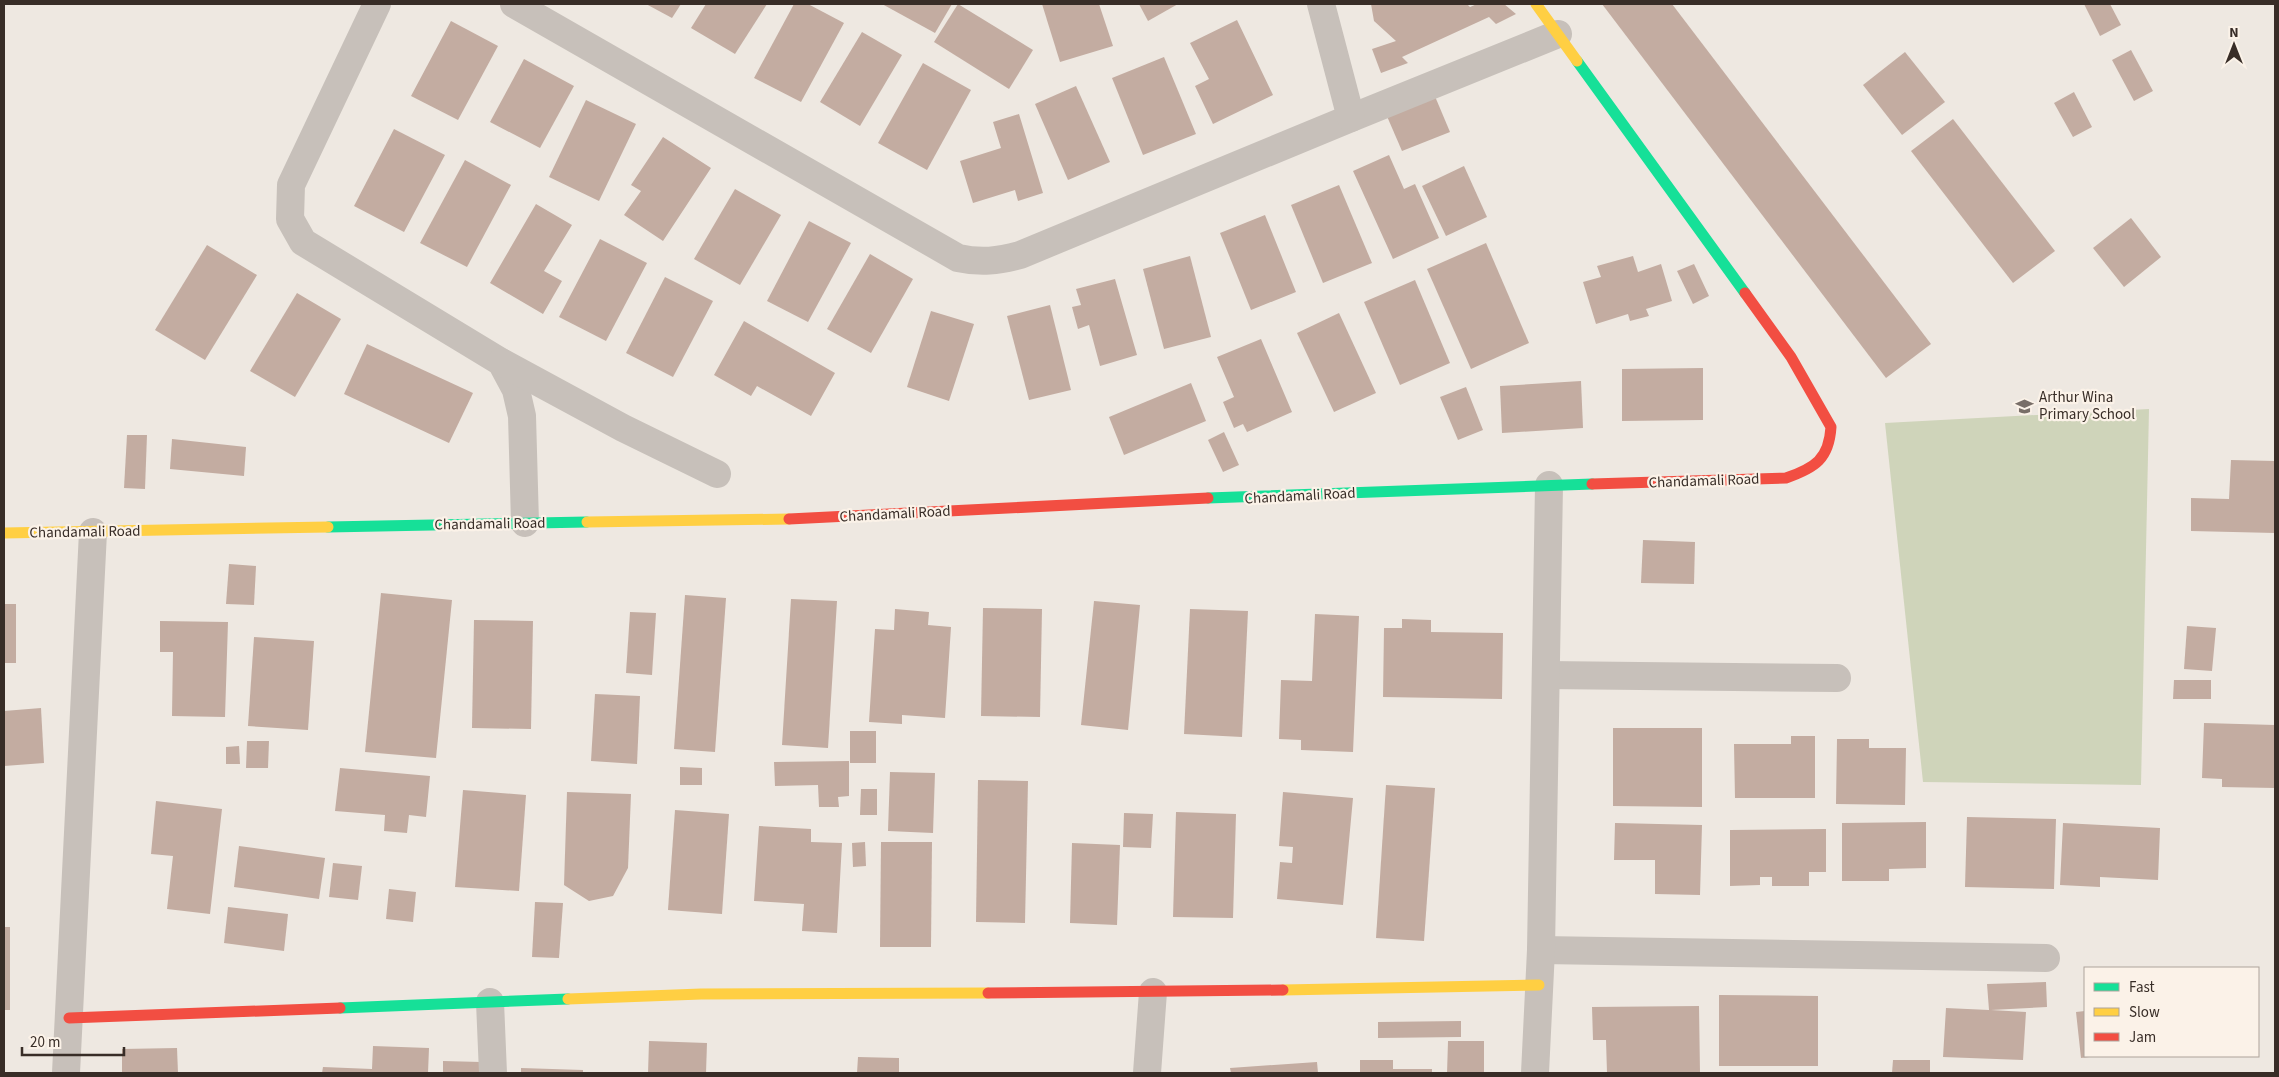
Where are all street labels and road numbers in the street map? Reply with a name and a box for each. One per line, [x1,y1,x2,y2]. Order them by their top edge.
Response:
street label: Chandamali Road [1648,469,1760,493]
street label: Chandamali Road [1244,483,1356,509]
street label: Chandamali Road [839,501,951,527]
street label: Chandamali Road [434,513,546,535]
street label: Chandamali Road [29,521,141,543]

